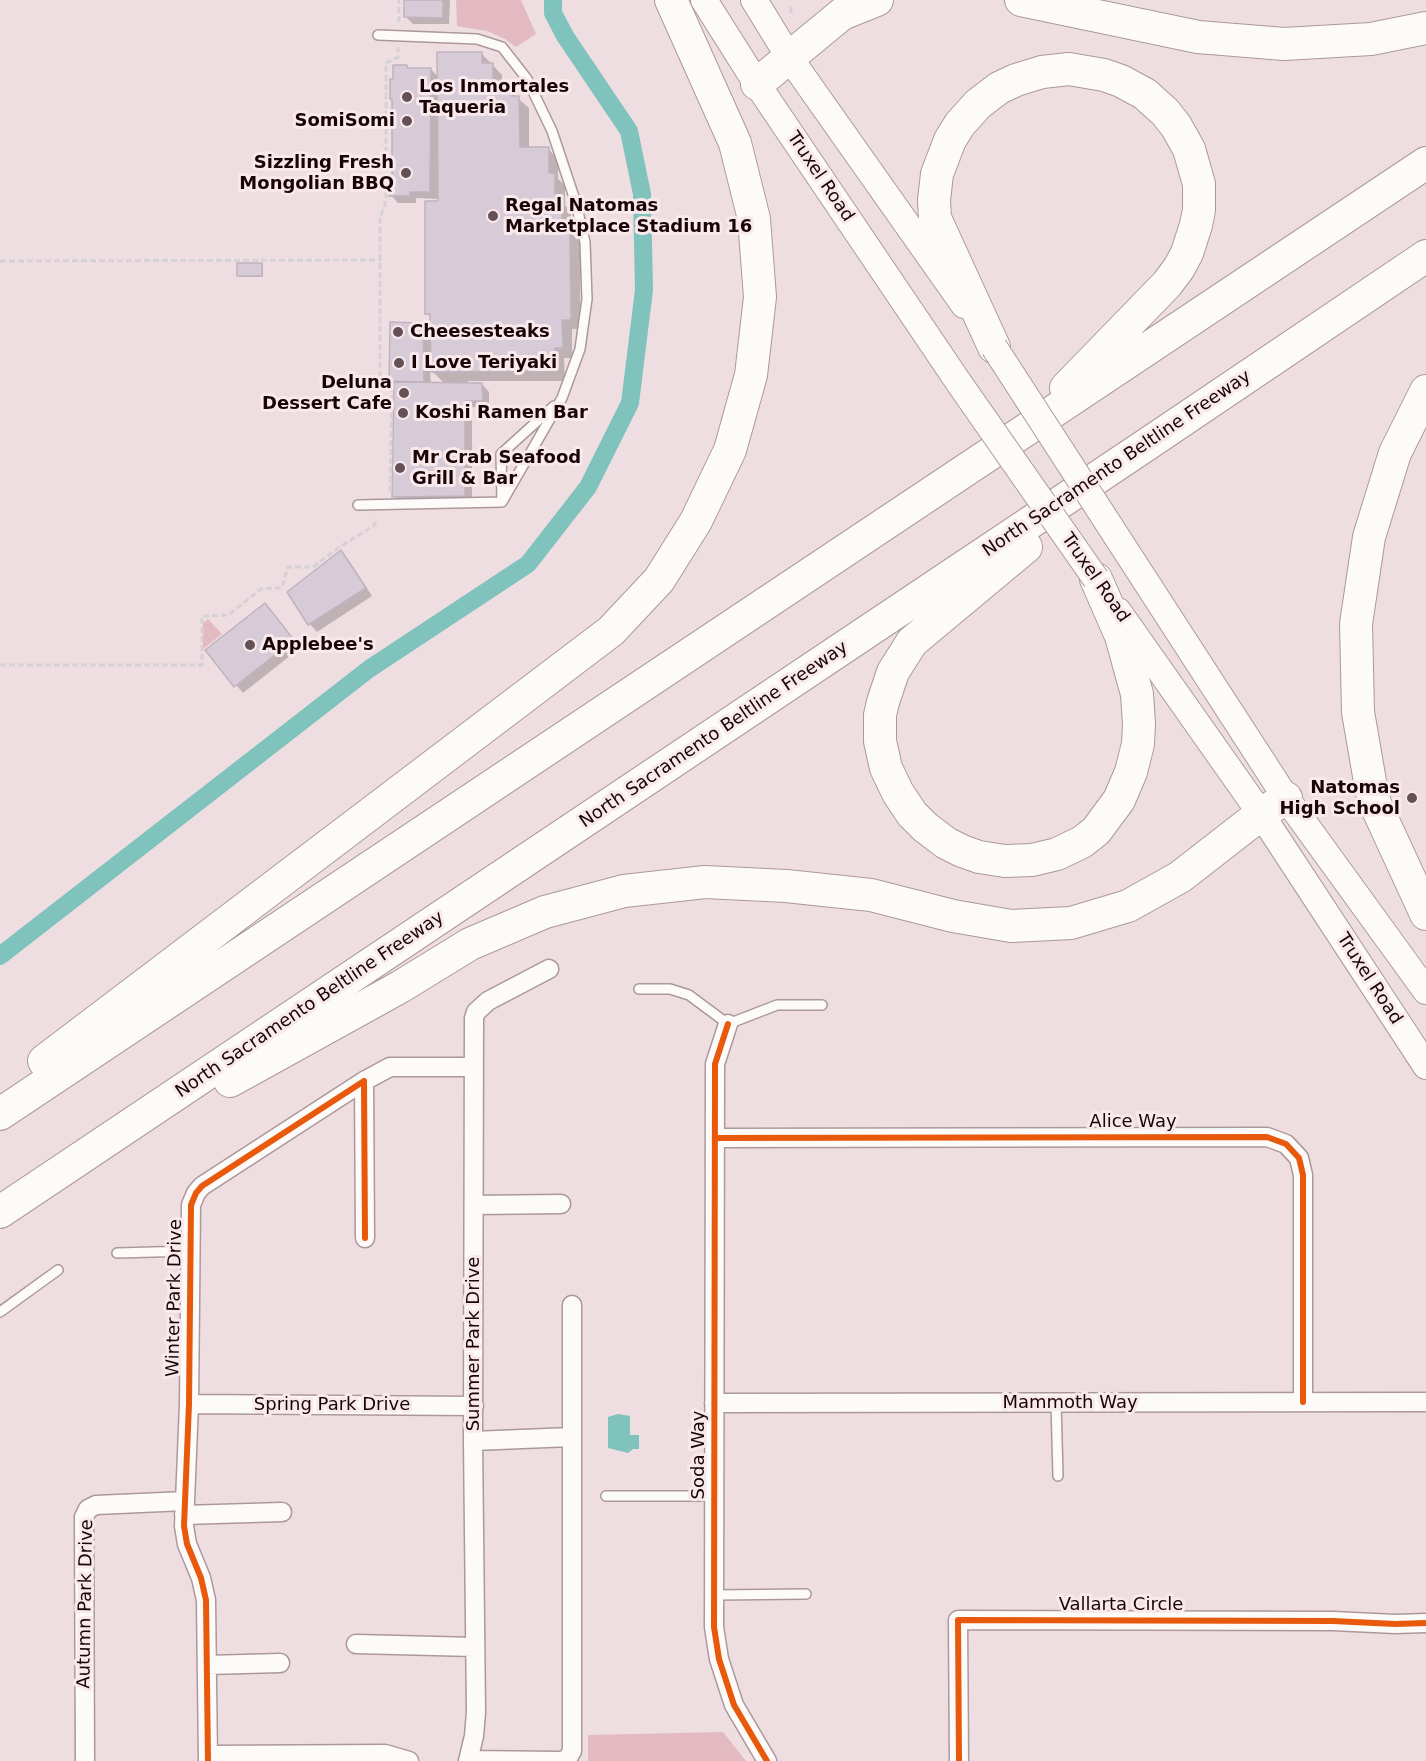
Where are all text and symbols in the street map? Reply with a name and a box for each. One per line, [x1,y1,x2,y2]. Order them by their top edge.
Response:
place label: Los Inmortales Taqueria [419,76,569,118]
marker: Los Inmortales Taqueria [400,90,414,104]
place label: SomiSomi [294,110,395,132]
marker: SomiSomi [400,114,414,128]
street label: Truxel Road [782,128,858,226]
place label: Sizzling Fresh Mongolian BBQ [239,152,394,195]
marker: Sizzling Fresh Mongolian BBQ [399,166,413,180]
place label: Regal Natomas Marketplace Stadium 16 [505,195,752,238]
marker: Regal Natomas Marketplace Stadium 16 [486,209,500,223]
place label: Cheesesteaks [410,321,550,343]
marker: Cheesesteaks [391,325,405,339]
place label: I Love Teriyaki [411,352,557,374]
marker: I Love Teriyaki [392,356,406,370]
street label: North Sacramento Beltline Freeway [979,366,1255,562]
place label: Deluna Dessert Cafe [262,372,392,415]
marker: Deluna Dessert Cafe [397,386,411,400]
place label: Koshi Ramen Bar [415,402,588,424]
marker: Koshi Ramen Bar [396,406,410,420]
place label: Mr Crab Seafood Grill & Bar [412,447,581,490]
marker: Mr Crab Seafood Grill & Bar [393,461,407,475]
street label: Truxel Road [1056,529,1134,627]
place label: Applebee's [262,634,374,656]
street label: North Sacramento Beltline Freeway [576,637,852,833]
marker: Applebee's [243,638,257,652]
place label: Natomas High School [1279,777,1400,820]
marker: Natomas High School [1405,791,1419,805]
street label: North Sacramento Beltline Freeway [172,907,448,1103]
street label: Truxel Road [1332,929,1406,1029]
street label: Alice Way [1089,1111,1177,1133]
street label: Winter Park Drive [163,1219,187,1377]
street label: Summer Park Drive [463,1257,485,1431]
street label: Mammoth Way [1002,1392,1138,1414]
street label: Spring Park Drive [254,1394,410,1416]
street label: Soda Way [688,1411,710,1499]
street label: Autumn Park Drive [74,1519,98,1689]
street label: Vallarta Circle [1059,1594,1183,1616]

